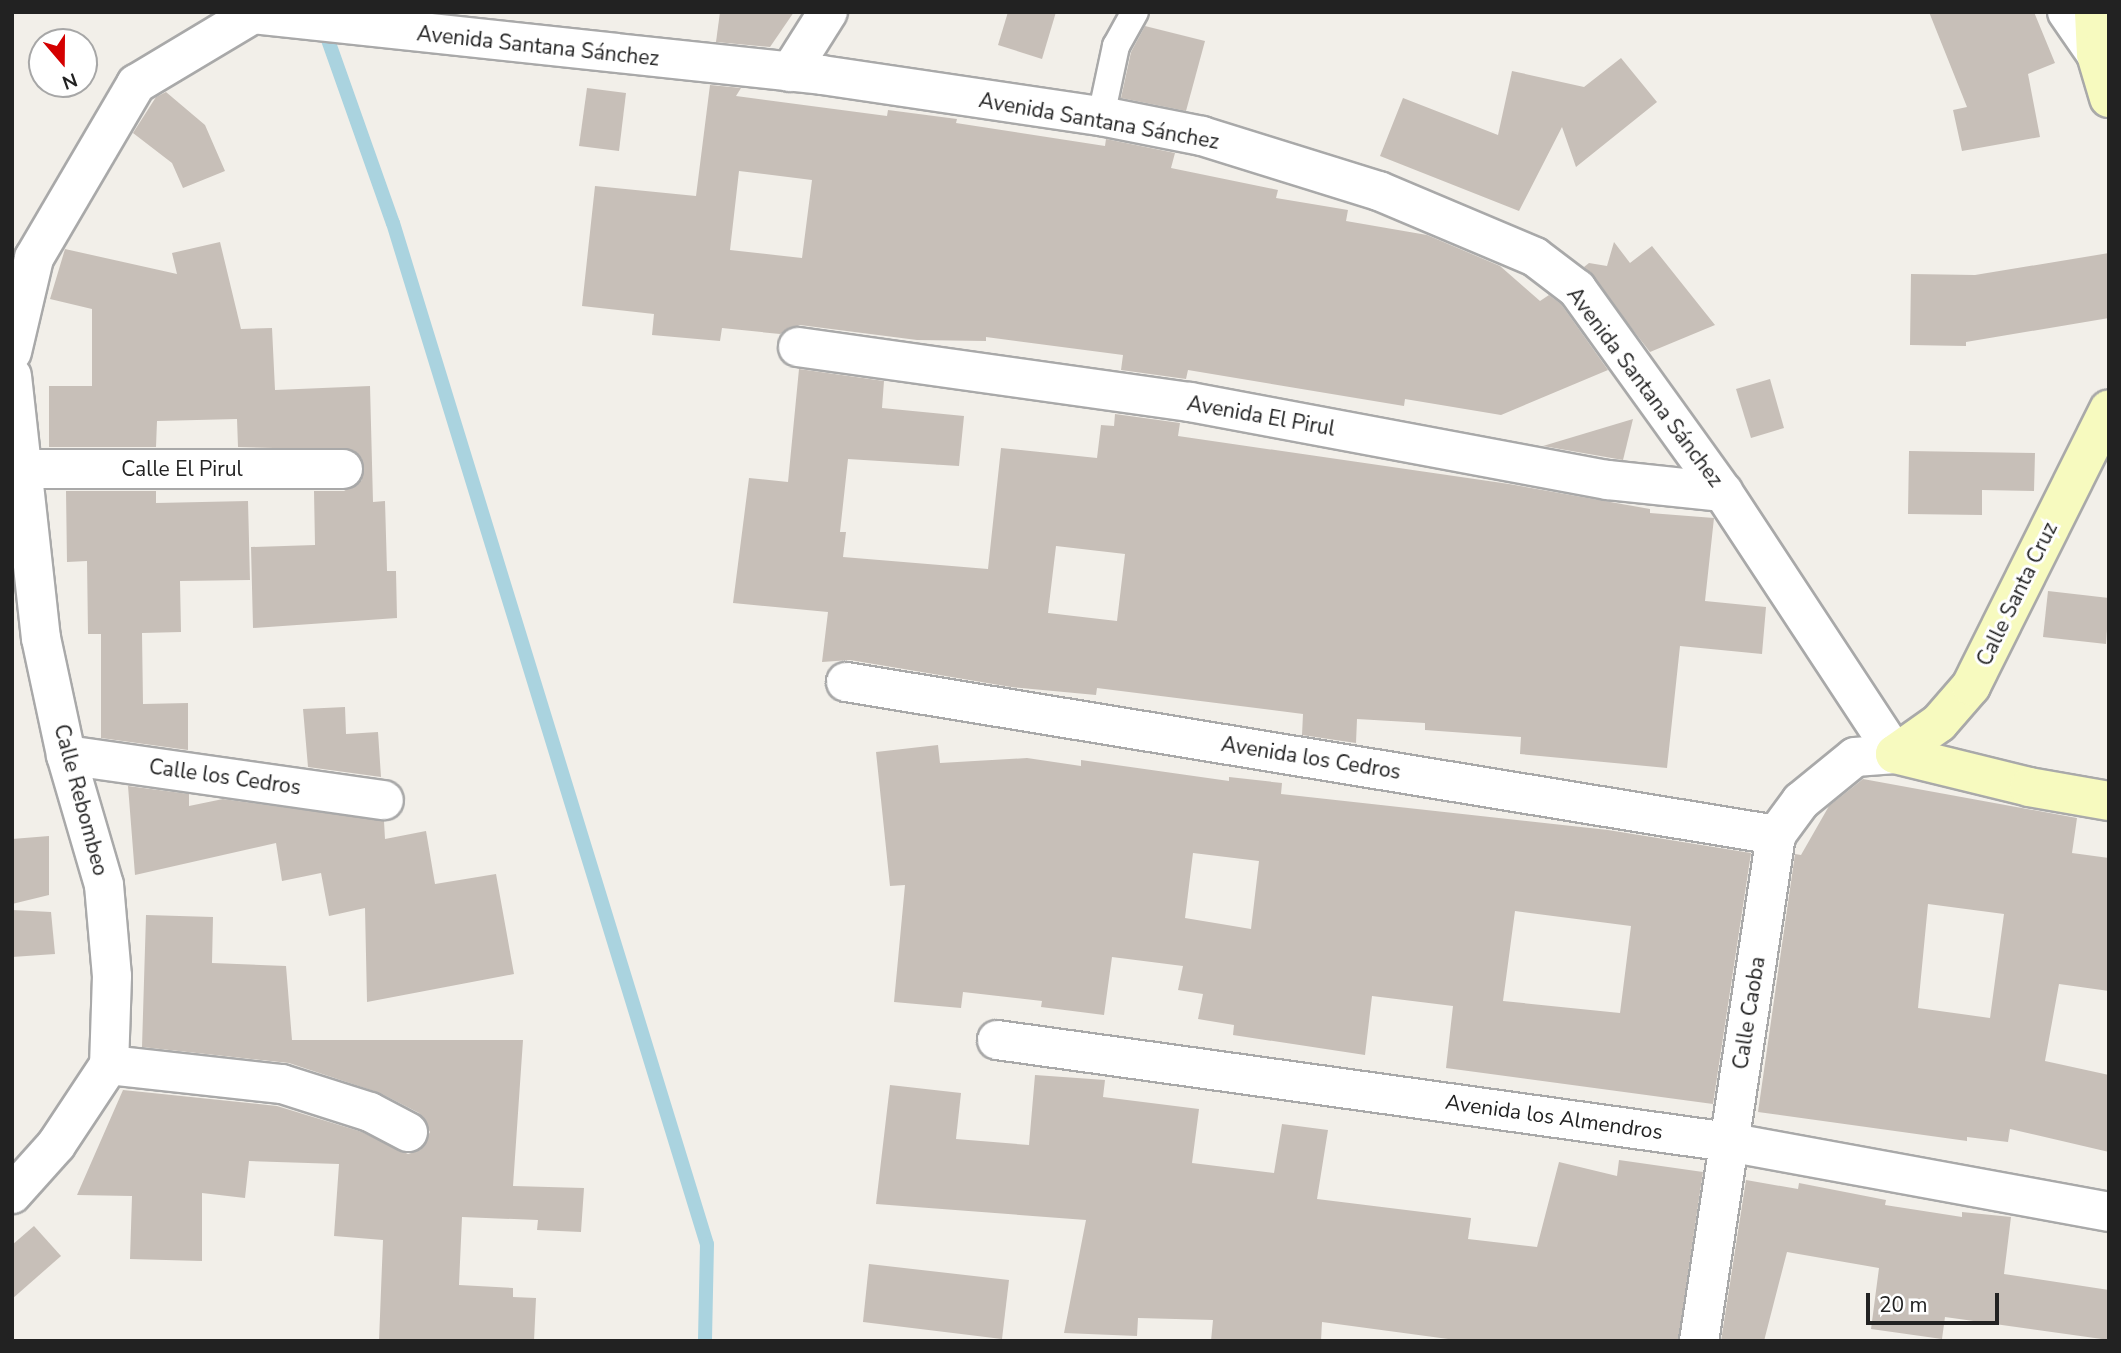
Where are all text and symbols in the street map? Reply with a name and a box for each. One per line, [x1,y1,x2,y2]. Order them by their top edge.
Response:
street label: Avenida Santana Sánchez [416,21,660,71]
north arrow [28,28,98,98]
text: N [58,66,81,96]
street label: Avenida Santana Sánchez [977,87,1221,155]
street label: Avenida Santana Sánchez [1562,282,1728,492]
street label: Avenida El Pirul [1185,391,1337,441]
street label: Calle El Pirul [121,456,243,482]
street label: Calle Santa Cruz [1971,518,2063,670]
street label: Calle Rebombeo [49,722,113,878]
street label: Avenida los Cedros [1219,731,1403,785]
street label: Calle los Cedros [147,754,303,800]
street label: Calle Caoba [1728,955,1770,1071]
street label: Avenida los Almendros [1444,1089,1664,1145]
scale bar [1869,1280,2002,1324]
text: 20 m [1879,1291,1928,1319]

